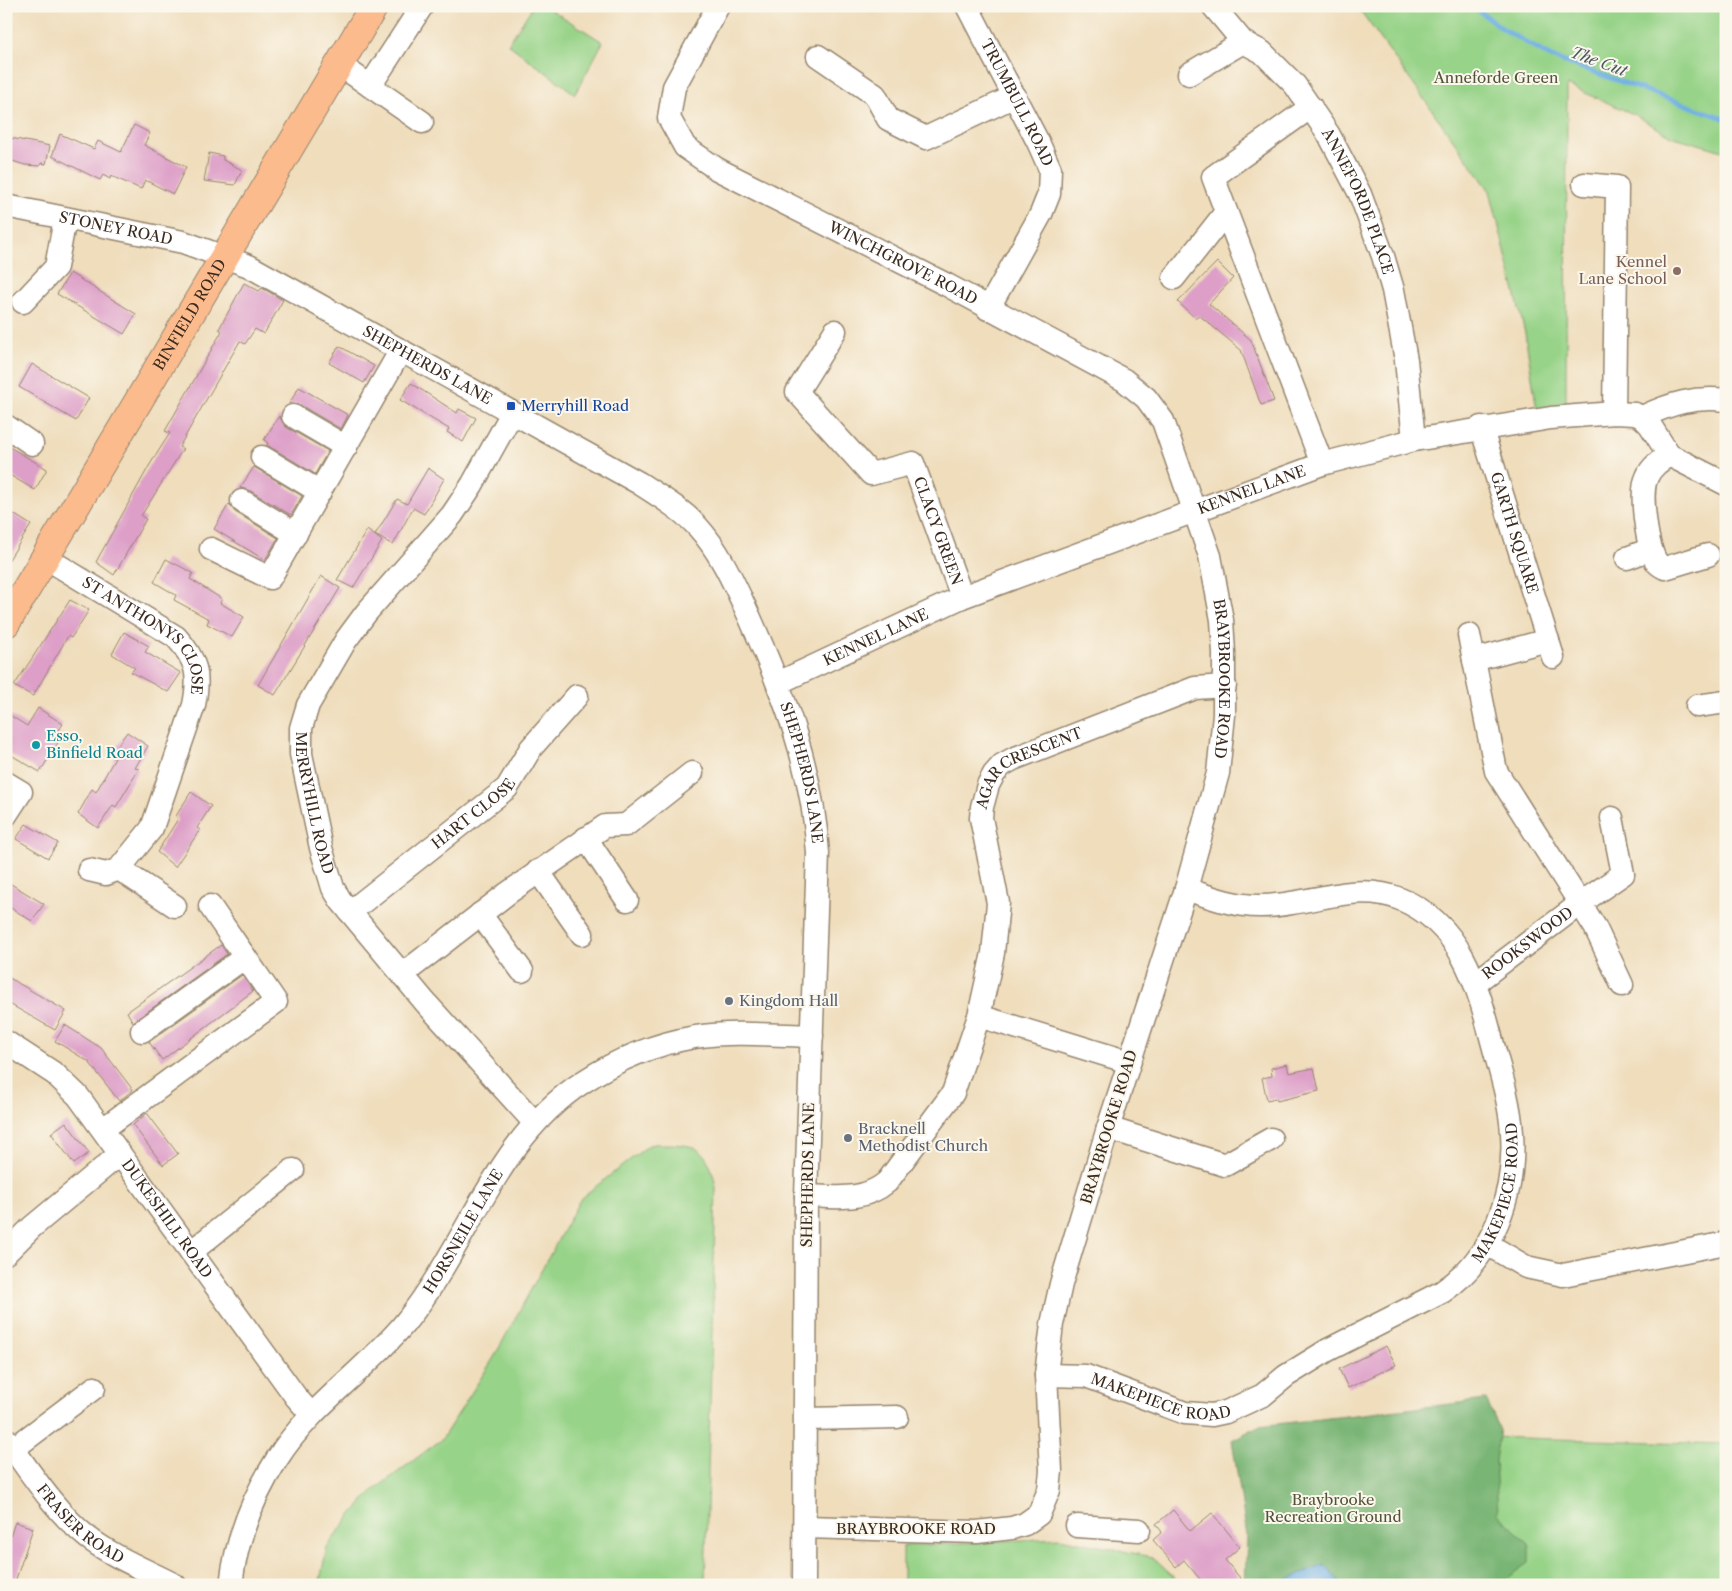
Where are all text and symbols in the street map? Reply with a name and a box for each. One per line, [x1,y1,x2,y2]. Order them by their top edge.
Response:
street label: TRUMBULL ROAD [977,36,1058,169]
water label: The Cut [1568,42,1631,81]
park label: Anneforde Green [1433,68,1559,87]
street label: ANNEFORDE PLACE [1317,123,1398,276]
street label: STONEY ROAD [57,207,174,249]
street label: WINCHGROVE ROAD [825,216,981,309]
place label: Kennel Lane School [1578,252,1668,288]
street label: BINFIELD ROAD [149,255,230,374]
marker: Kennel Lane School [1671,265,1683,277]
street label: SHEPHERDS LANE [360,321,496,408]
place label: Merryhill Road [521,396,629,415]
marker: Merryhill Road [505,400,517,412]
street label: KENNEL LANE [1195,461,1308,518]
street label: GARTH SQUARE [1487,470,1543,596]
street label: CLACY GREEN [910,474,967,587]
street label: ST ANTHONYS CLOSE [79,572,207,696]
street label: BRAYBROOKE ROAD [1209,597,1234,760]
street label: KENNEL LANE [820,604,931,670]
street label: SHEPHERDS LANE [776,699,827,844]
street label: AGAR CRESCENT [972,723,1086,812]
place label: Esso, Binfield Road [46,726,143,762]
street label: MERRYHILL ROAD [292,732,338,876]
marker: Esso, Binfield Road [30,739,42,751]
street label: HART CLOSE [427,775,520,853]
street label: ROOKSWOOD [1478,902,1577,983]
place label: Kingdom Hall [739,991,839,1010]
marker: Kingdom Hall [723,995,735,1007]
street label: BRAYBROOKE ROAD [1076,1048,1141,1206]
street label: SHEPHERDS LANE [797,1102,818,1248]
place label: Bracknell Methodist Church [858,1119,989,1155]
street label: MAKEPIECE ROAD [1467,1122,1522,1266]
marker: Bracknell Methodist Church [842,1132,854,1144]
street label: DUKESHILL ROAD [118,1155,217,1282]
street label: HORSNEILE LANE [419,1165,507,1297]
street label: MAKEPIECE ROAD [1088,1369,1233,1425]
street label: FRASER ROAD [33,1480,128,1567]
park label: Braybrooke Recreation Ground [1264,1490,1402,1526]
street label: BRAYBROOKE ROAD [836,1519,996,1538]

